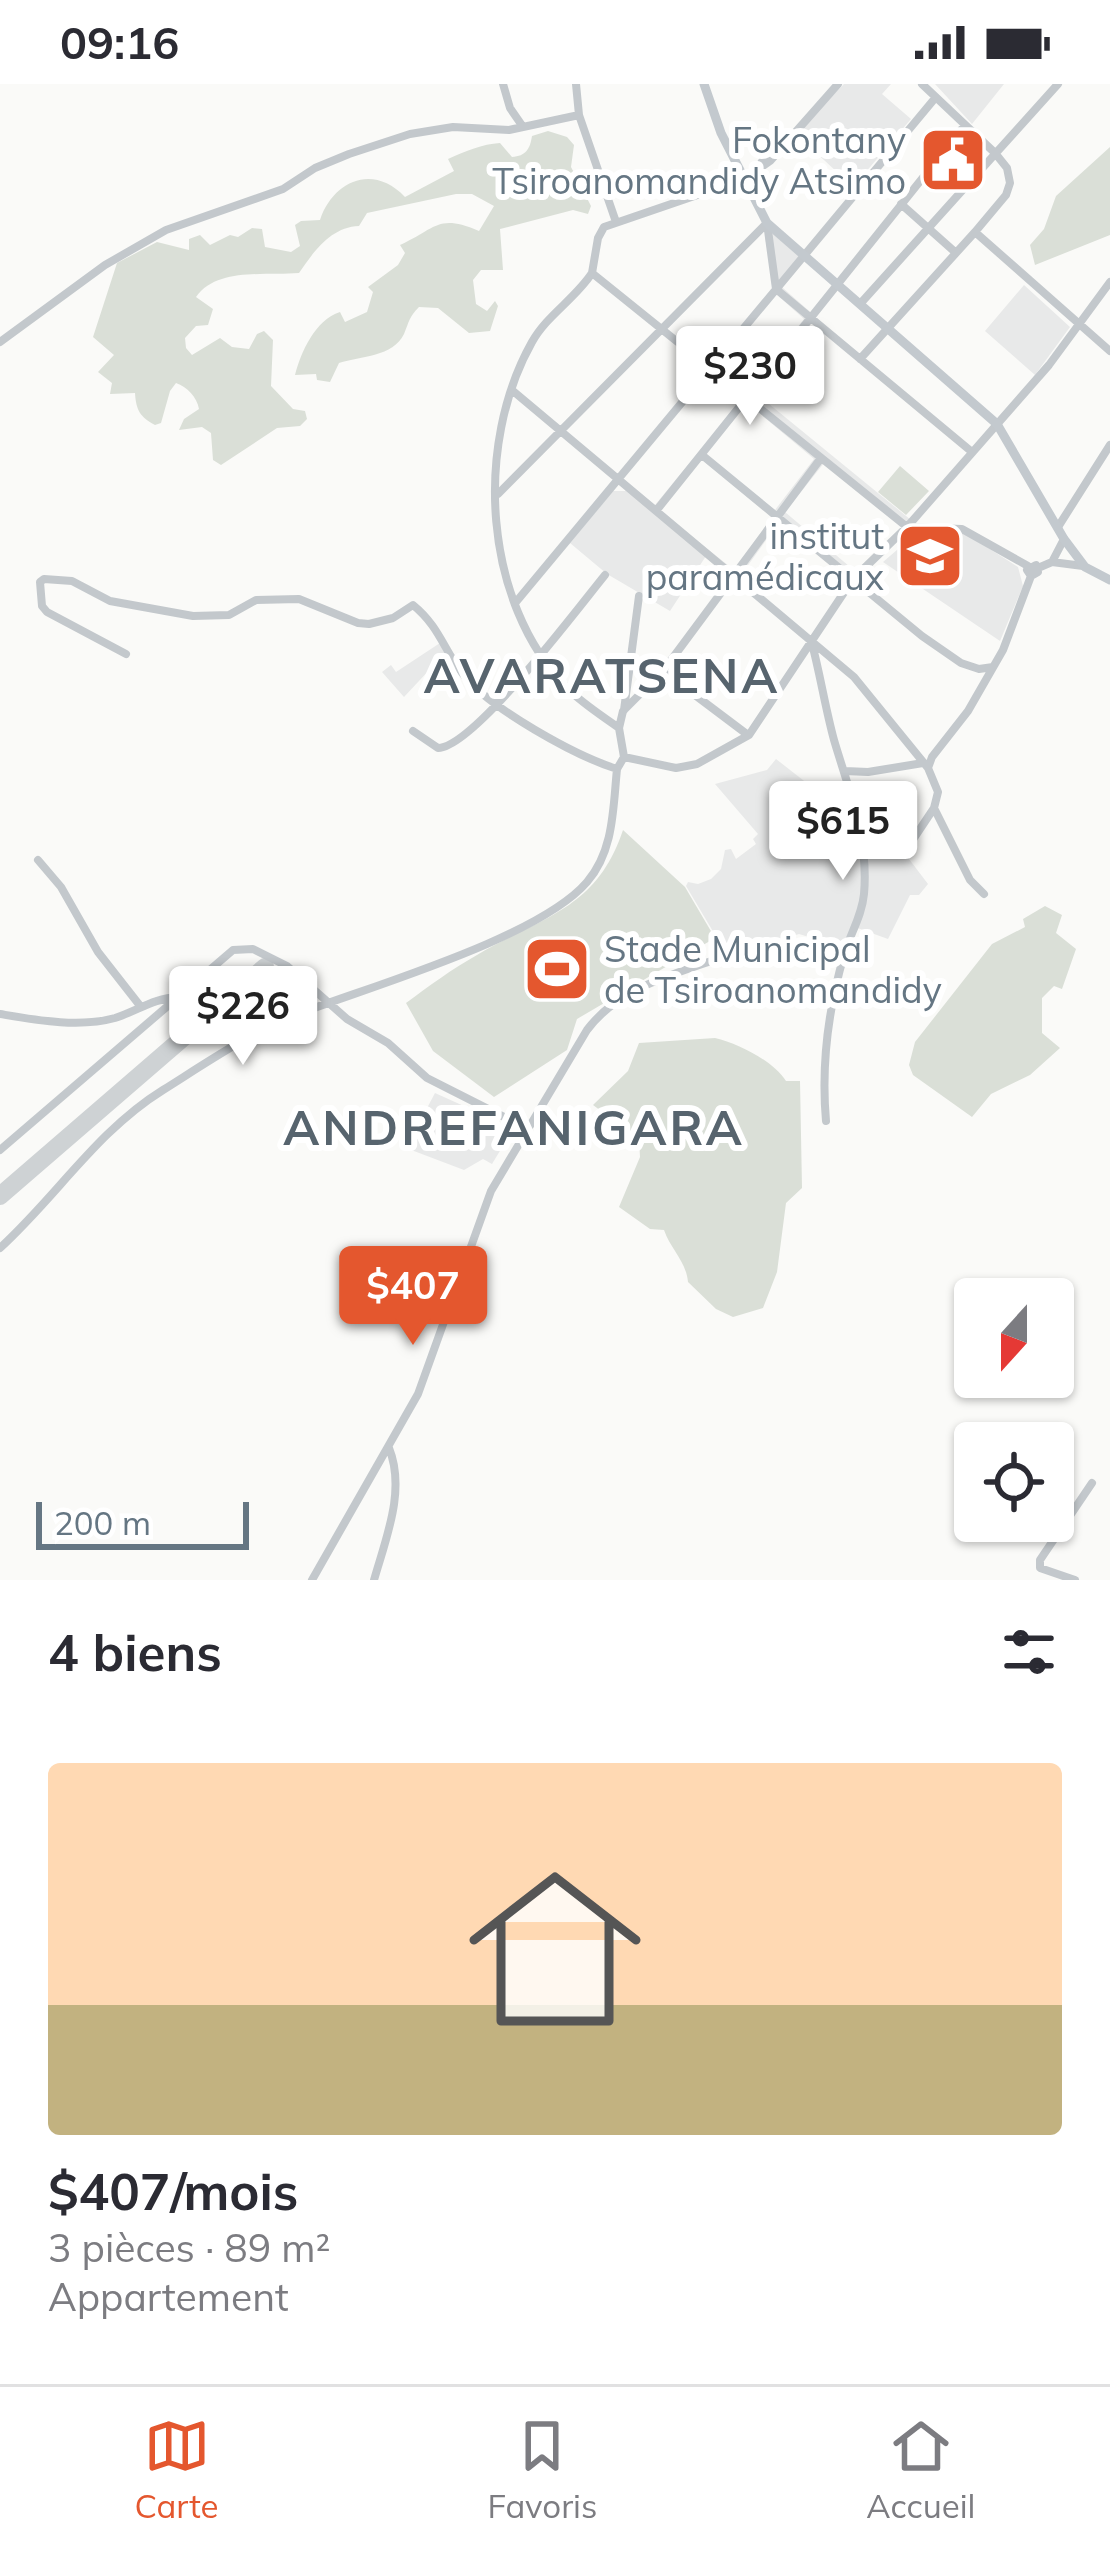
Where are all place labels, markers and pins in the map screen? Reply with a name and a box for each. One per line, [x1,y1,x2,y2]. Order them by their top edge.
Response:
place label: Fokontany Tsiroanomandidy Atsimo [492,117,906,203]
public building icon: Fokontany Tsiroanomandidy Atsimo [918,125,988,195]
pin: $230 [679,326,821,428]
place label: institut paramédicaux [646,513,884,599]
school or university icon: institut paramédicaux [895,521,965,591]
pin: $615 [772,781,914,883]
place label: Stade Municipal de Tsiroanomandidy [604,926,942,1012]
sports icon: Stade Municipal de Tsiroanomandidy [522,934,592,1004]
pin: $226 [172,966,314,1068]
pin: $407 [342,1246,484,1348]

